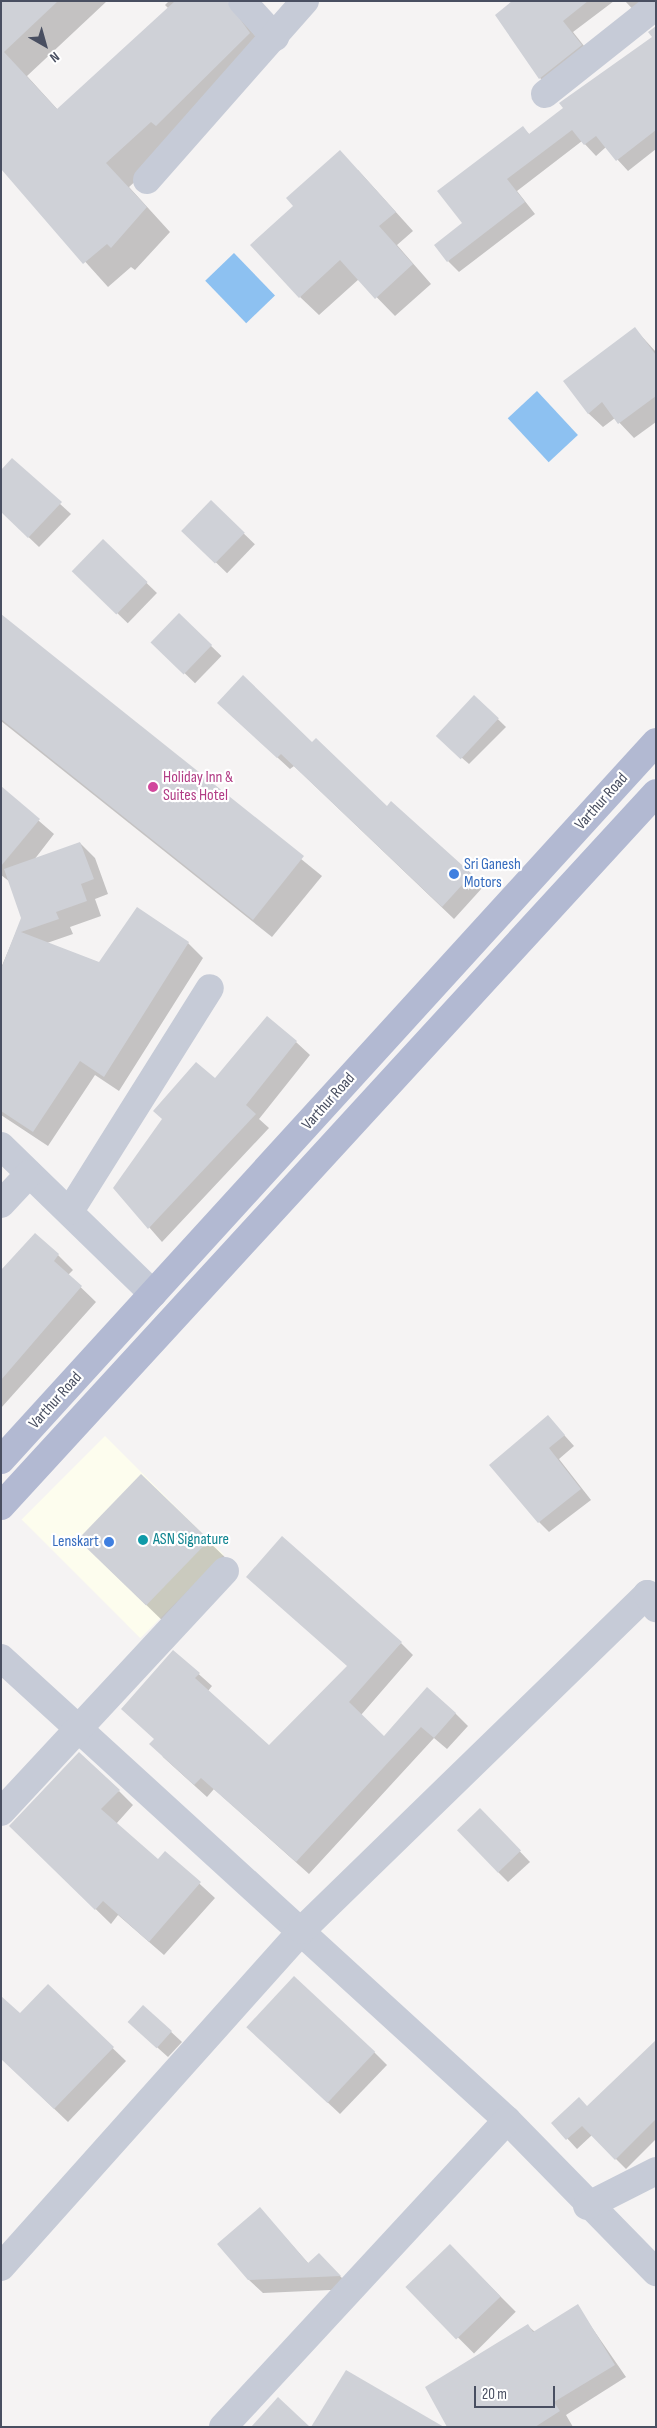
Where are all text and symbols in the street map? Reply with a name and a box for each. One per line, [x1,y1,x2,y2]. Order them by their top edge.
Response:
north arrow [20,20,70,70]
text: N [46,48,63,66]
place label: Holiday Inn & Suites Hotel [163,768,233,806]
street label: Varthur Road [571,770,633,834]
marker: Holiday Inn & Suites Hotel [147,781,159,793]
place label: Sri Ganesh Motors [464,855,521,893]
marker: Sri Ganesh Motors [448,868,460,880]
street label: Varthur Road [298,1070,360,1134]
street label: Varthur Road [25,1369,87,1433]
place label: ASN Signature [153,1530,229,1550]
place label: Lenskart [52,1532,99,1552]
marker: ASN Signature [137,1534,149,1546]
marker: Lenskart [103,1536,115,1548]
scale bar [477,2376,558,2408]
text: 20 m [482,2385,507,2404]

